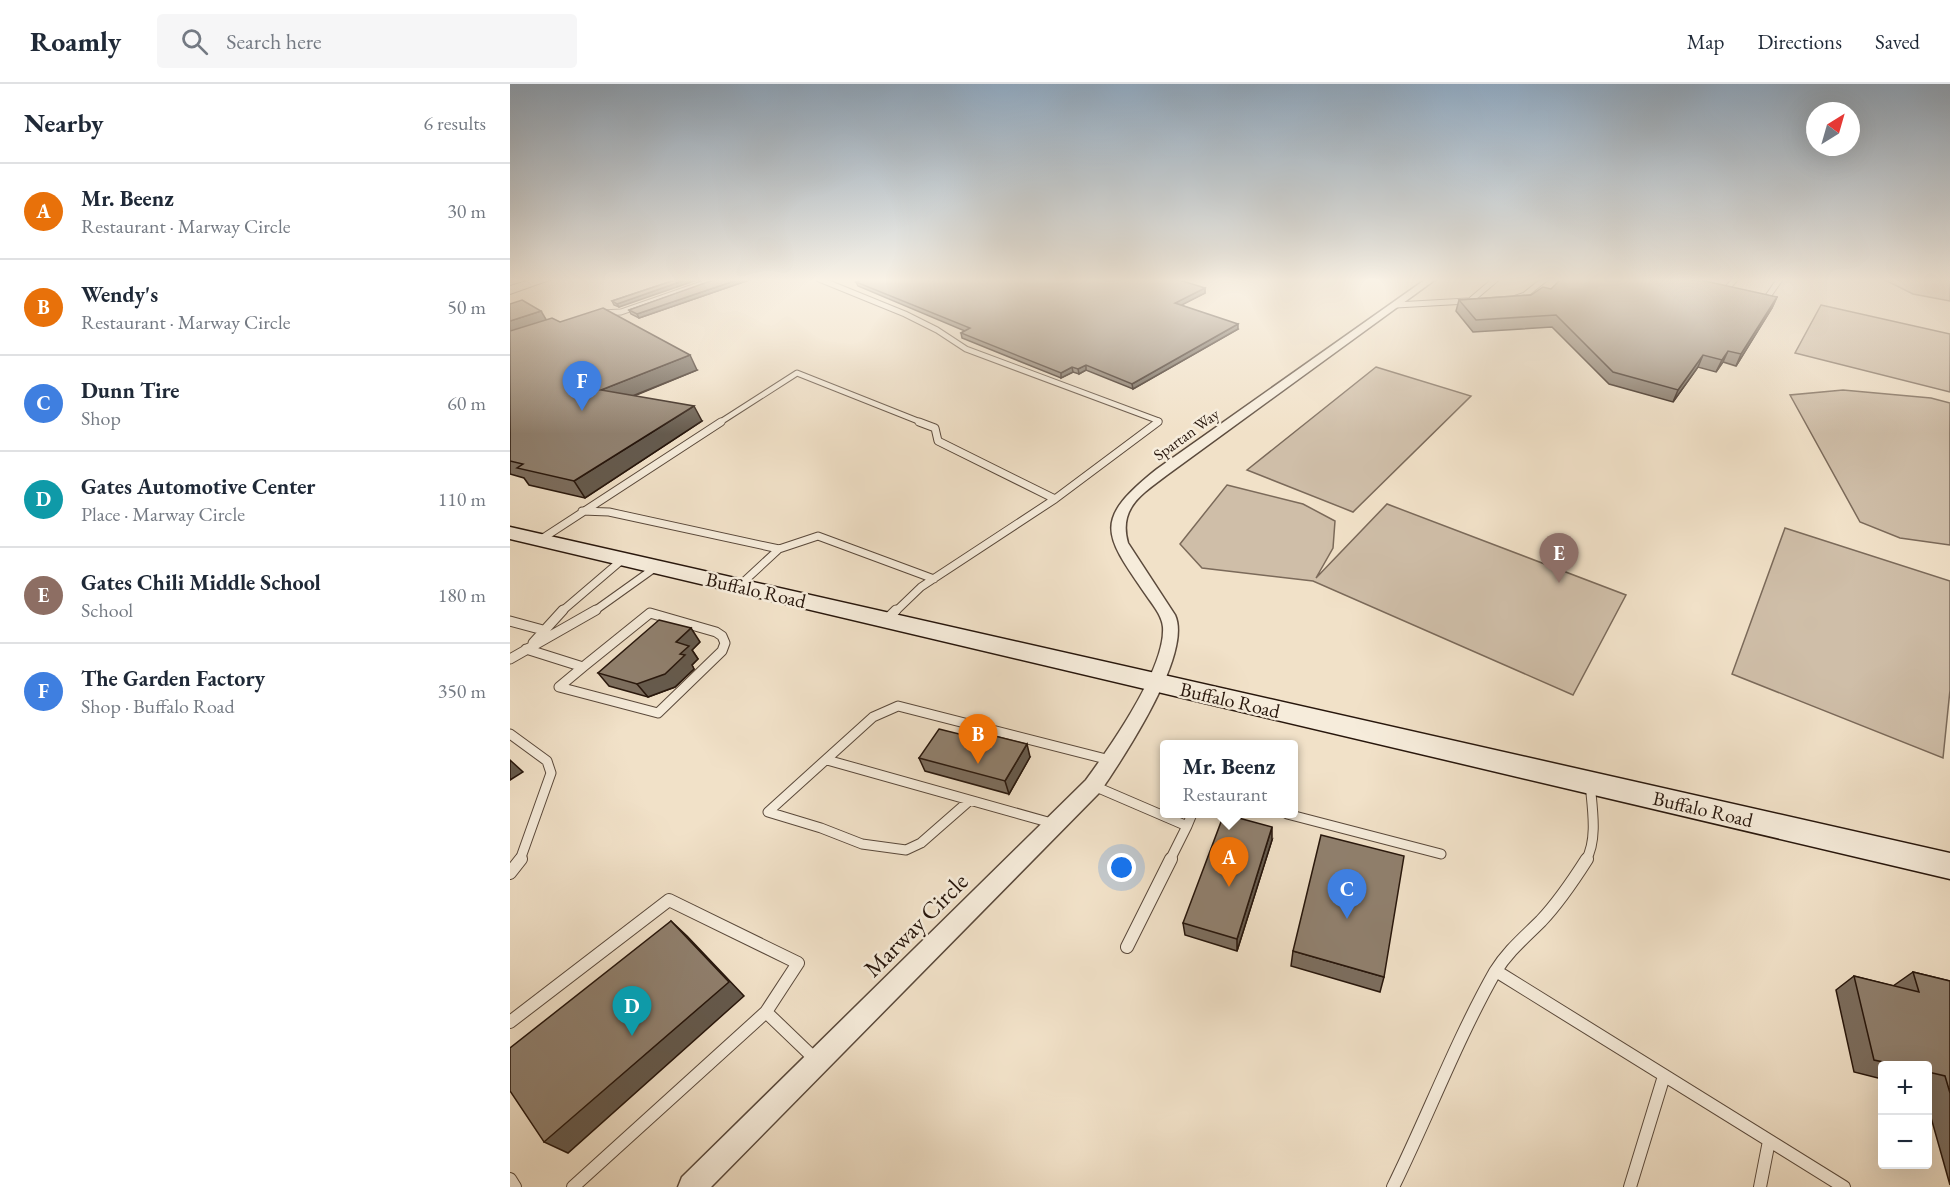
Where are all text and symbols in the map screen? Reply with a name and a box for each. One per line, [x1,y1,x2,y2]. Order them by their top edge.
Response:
search box [157,14,577,68]
text: Roamly [30,23,121,59]
icon: search [178,25,211,58]
text: Search here [226,27,322,56]
text: Map [1687,28,1724,55]
text: Directions [1757,28,1842,55]
text: Saved [1875,28,1920,55]
north arrow [1806,102,1860,156]
text: Nearby [24,106,104,140]
text: 6 results [423,110,486,136]
text: Mr. Beenz [81,184,174,213]
text: A [36,198,51,224]
text: 30 m [447,198,486,224]
text: Restaurant · Marway Circle [81,213,291,239]
text: Wendy's [81,280,158,309]
text: B [37,294,50,320]
text: 50 m [447,294,486,320]
text: Restaurant · Marway Circle [81,309,291,335]
pin: F [562,362,602,411]
text: Dunn Tire [81,376,179,405]
text: C [36,390,51,416]
text: 60 m [447,390,486,416]
street label: Spartan Way [1149,403,1224,465]
text: Shop [81,405,121,431]
text: Gates Automotive Center [81,472,315,501]
text: D [36,486,51,512]
text: 110 m [438,486,486,512]
text: Place · Marway Circle [81,501,245,527]
pin: E [1540,534,1578,583]
street label: Buffalo Road [703,566,809,614]
text: Gates Chili Middle School [81,568,321,597]
text: E [38,582,49,608]
text: 180 m [438,582,486,608]
text: School [81,597,133,623]
text: The Garden Factory [81,664,265,693]
street label: Buffalo Road [1177,676,1283,724]
text: F [38,678,49,704]
text: 350 m [438,678,486,704]
text: Shop · Buffalo Road [81,693,235,719]
pin: B [958,714,998,764]
popup [1160,740,1298,818]
text: Mr. Beenz [1183,752,1275,781]
text: Restaurant [1183,781,1267,807]
street label: Buffalo Road [1650,785,1756,833]
pin: A [1210,838,1248,887]
your location [1107,853,1136,882]
street label: Marway Circle [857,866,974,983]
pin: C [1328,870,1366,919]
pin: D [612,986,652,1036]
map controls [1878,1061,1932,1169]
button: + [1878,1061,1932,1115]
button: − [1878,1115,1932,1169]

